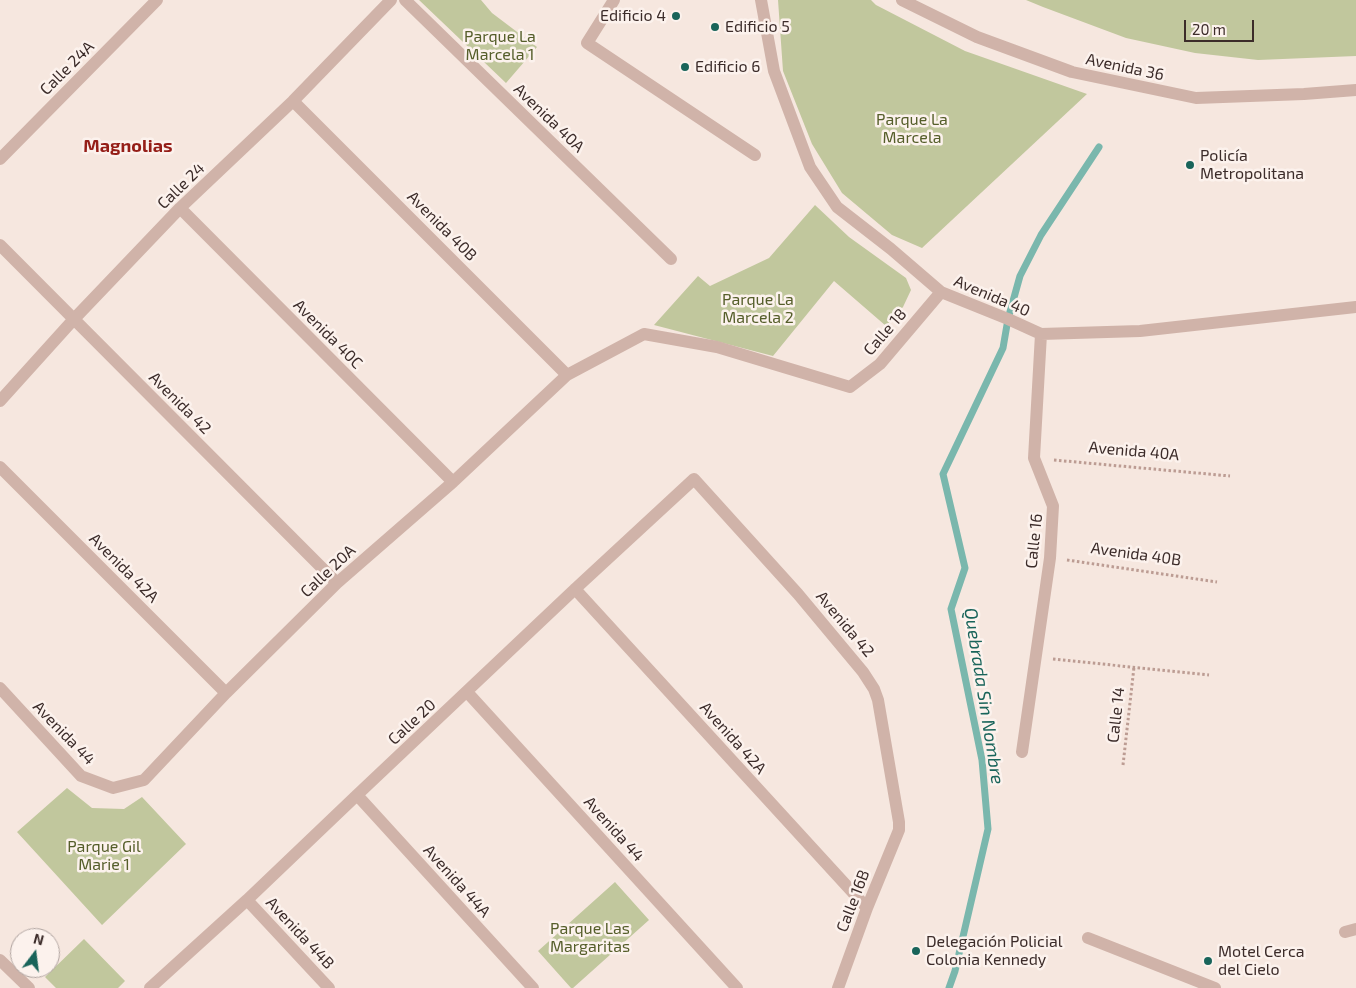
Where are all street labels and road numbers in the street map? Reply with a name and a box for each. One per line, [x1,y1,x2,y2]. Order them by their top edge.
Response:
street label: Calle 24A [36,37,98,99]
street label: Avenida 36 [1084,49,1166,85]
street label: Avenida 40A [510,80,588,156]
street label: Calle 24 [153,159,209,213]
street label: Avenida 40B [403,187,481,265]
street label: Avenida 40 [951,271,1033,321]
street label: Avenida 40C [289,295,367,373]
street label: Calle 18 [860,305,910,359]
street label: Avenida 42 [145,368,215,438]
street label: Avenida 40A [1088,437,1180,465]
street label: Calle 16 [1022,513,1046,569]
street label: Avenida 42A [85,529,163,607]
street label: Avenida 40B [1090,538,1182,570]
street label: Calle 20A [297,541,359,601]
street label: Avenida 42 [812,587,878,661]
street label: Calle 14 [1104,686,1128,744]
street label: Calle 20 [384,695,440,749]
street label: Avenida 44 [29,697,99,769]
street label: Avenida 42A [696,698,770,778]
street label: Avenida 44 [580,792,648,866]
street label: Avenida 44A [419,841,495,921]
street label: Calle 16B [832,867,874,935]
street label: Avenida 44B [262,893,338,973]

